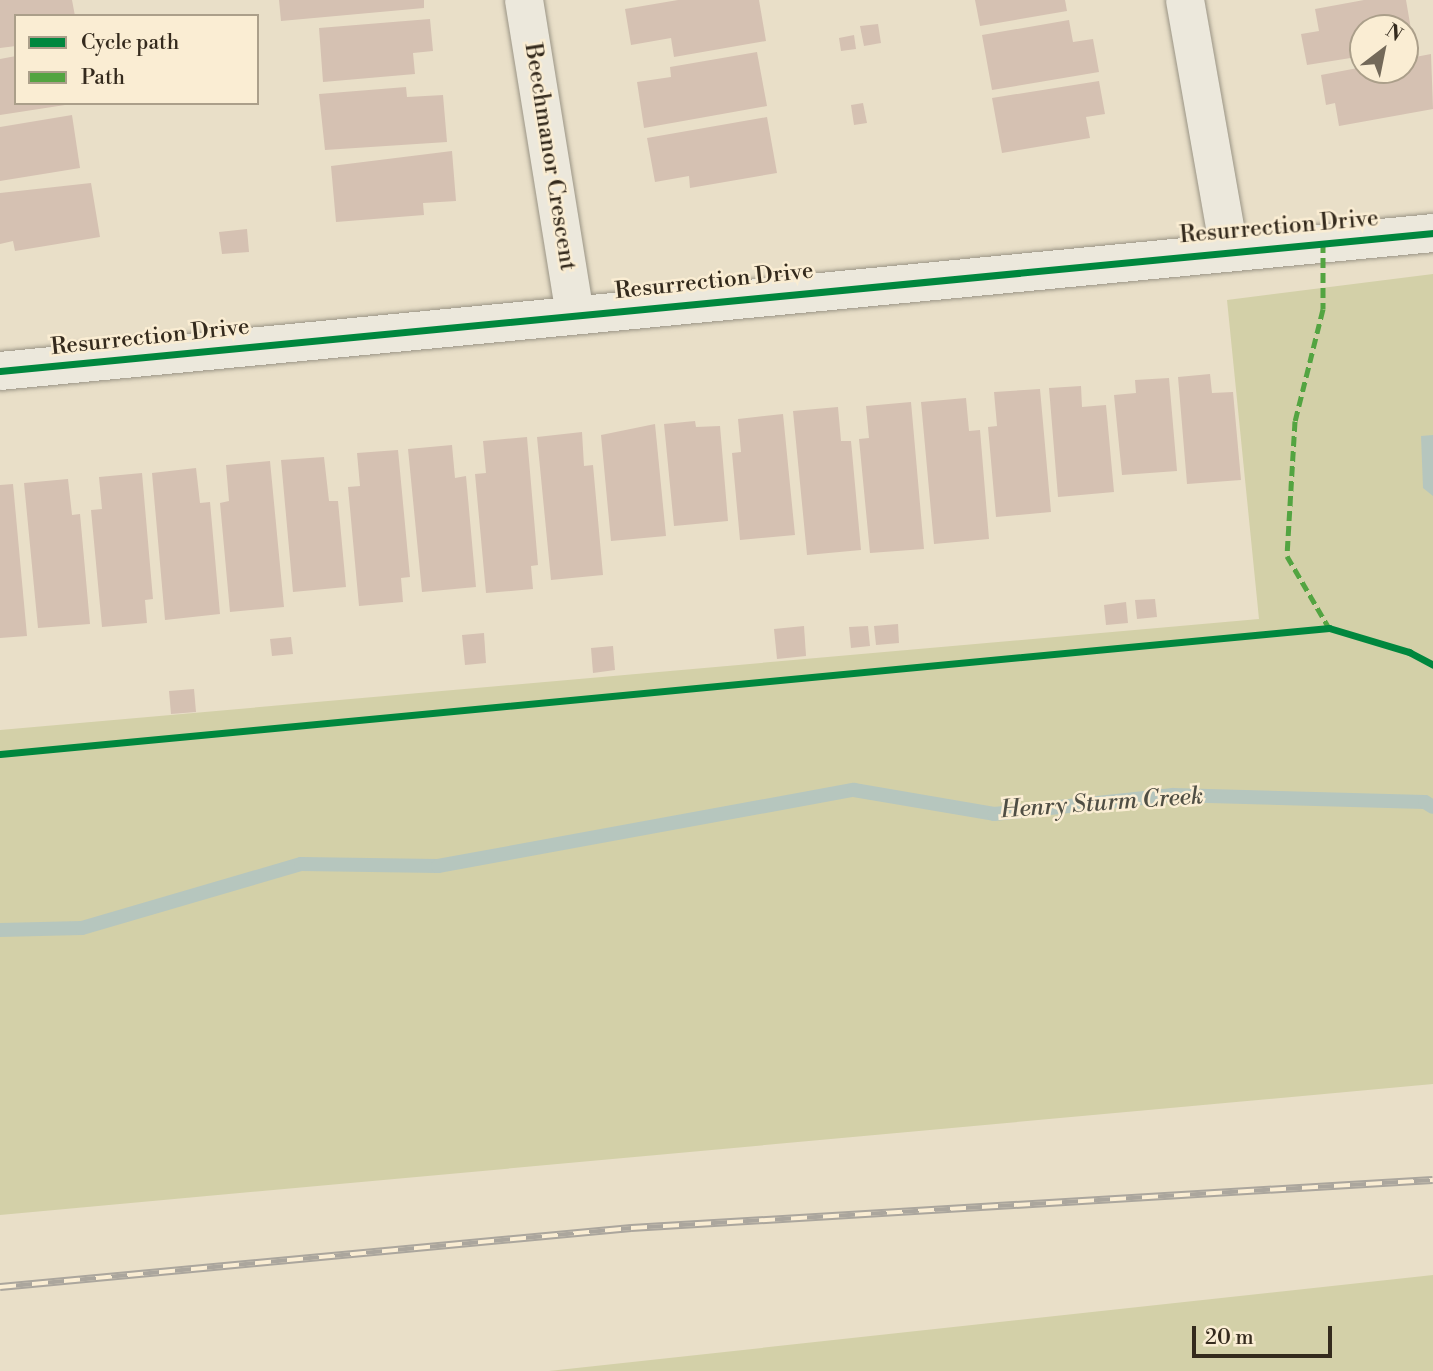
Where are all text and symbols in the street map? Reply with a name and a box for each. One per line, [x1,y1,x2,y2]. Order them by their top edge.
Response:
legend [14,14,259,105]
north arrow [1349,14,1419,84]
text: N [1381,19,1407,47]
text: Cycle path [81,30,179,56]
street label: Beechmanor Crescent [518,41,582,273]
text: Path [81,65,125,91]
street label: Resurrection Drive [1178,205,1380,249]
street label: Resurrection Drive [613,257,815,305]
street label: Resurrection Drive [49,313,251,361]
water label: Henry Sturm Creek [1000,783,1204,825]
scale bar [1195,1312,1335,1356]
text: 20 m [1205,1325,1254,1351]

